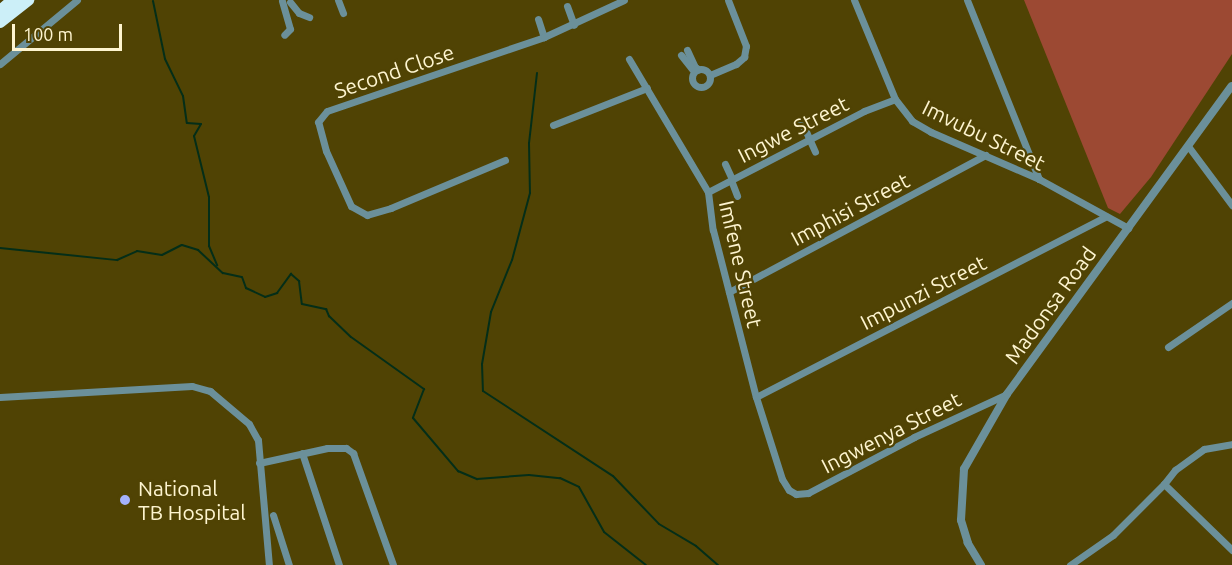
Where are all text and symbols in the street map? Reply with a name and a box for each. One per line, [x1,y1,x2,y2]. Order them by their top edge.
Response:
scale bar [15,12,124,50]
text: 100 m [23,24,73,44]
street label: Second Close [331,39,457,103]
street label: Ingwe Street [733,90,853,168]
street label: Imvubu Street [919,94,1049,176]
street label: Imphisi Street [786,167,914,251]
street label: Imfene Street [714,198,768,330]
street label: Madonsa Road [999,241,1101,369]
street label: Impunzi Street [856,249,990,335]
street label: Ingwenya Street [817,386,965,478]
place label: National TB Hospital [138,475,246,525]
marker: National TB Hospital [116,491,134,509]

